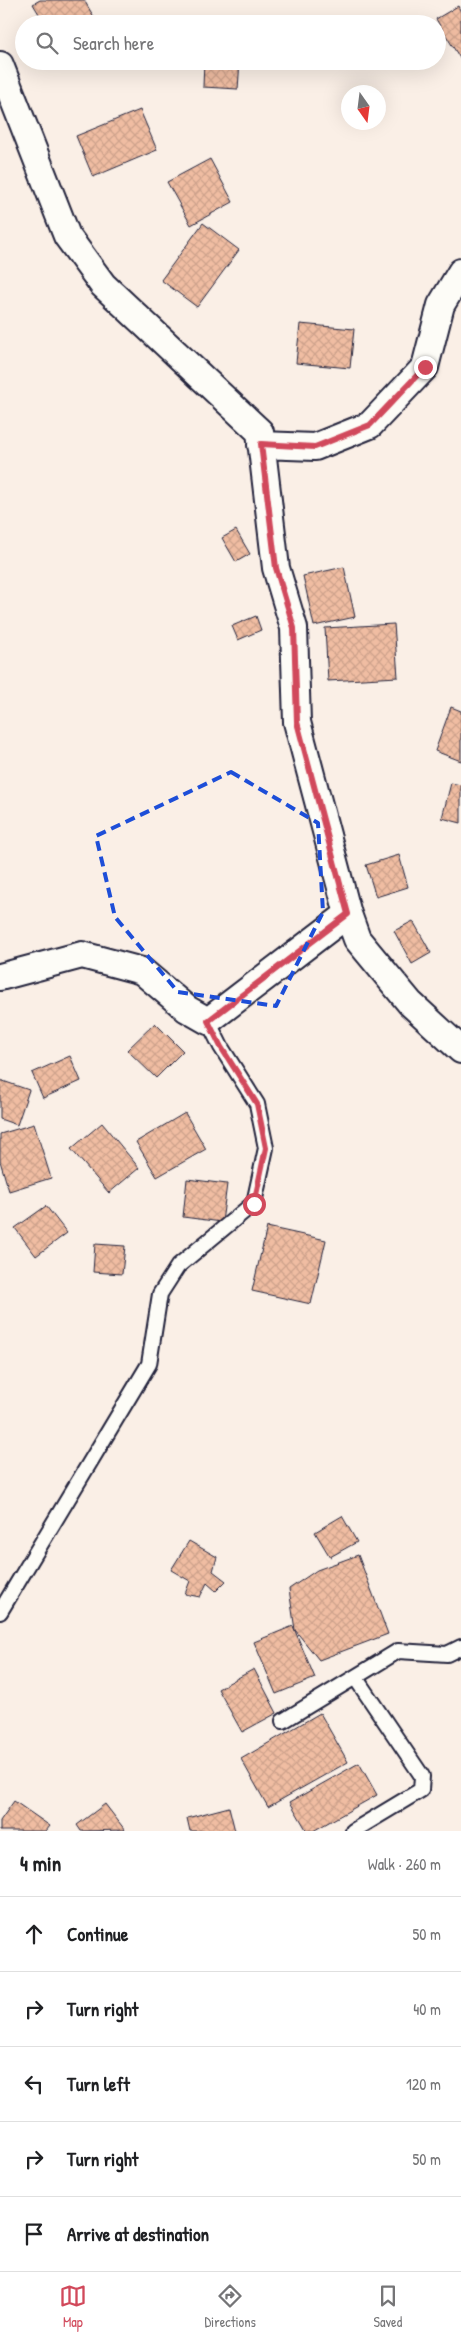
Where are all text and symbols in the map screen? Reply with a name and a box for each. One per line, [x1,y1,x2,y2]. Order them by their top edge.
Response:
search box [15,15,446,70]
icon: search [33,29,61,57]
text: Search here [73,30,154,56]
north arrow [341,85,386,130]
route end [414,356,437,379]
route start [243,1193,266,1216]
text: 4 min [20,1849,61,1878]
text: Walk · 260 m [368,1853,441,1875]
icon: ahead [20,1920,48,1948]
text: Continue [67,1921,128,1947]
text: 50 m [413,1923,441,1945]
icon: right [20,1995,48,2023]
text: Turn right [67,1996,138,2022]
text: 40 m [413,1998,441,2020]
icon: left [20,2070,48,2098]
text: Turn left [67,2071,130,2097]
text: 120 m [406,2073,441,2095]
icon: right [20,2145,48,2173]
text: Turn right [67,2146,138,2172]
text: 50 m [413,2148,441,2170]
icon: arrive [20,2220,48,2248]
text: Arrive at destination [67,2221,209,2247]
tab: Map [59,2282,87,2331]
tab: Directions [204,2282,256,2331]
tab: Saved [374,2282,402,2331]

